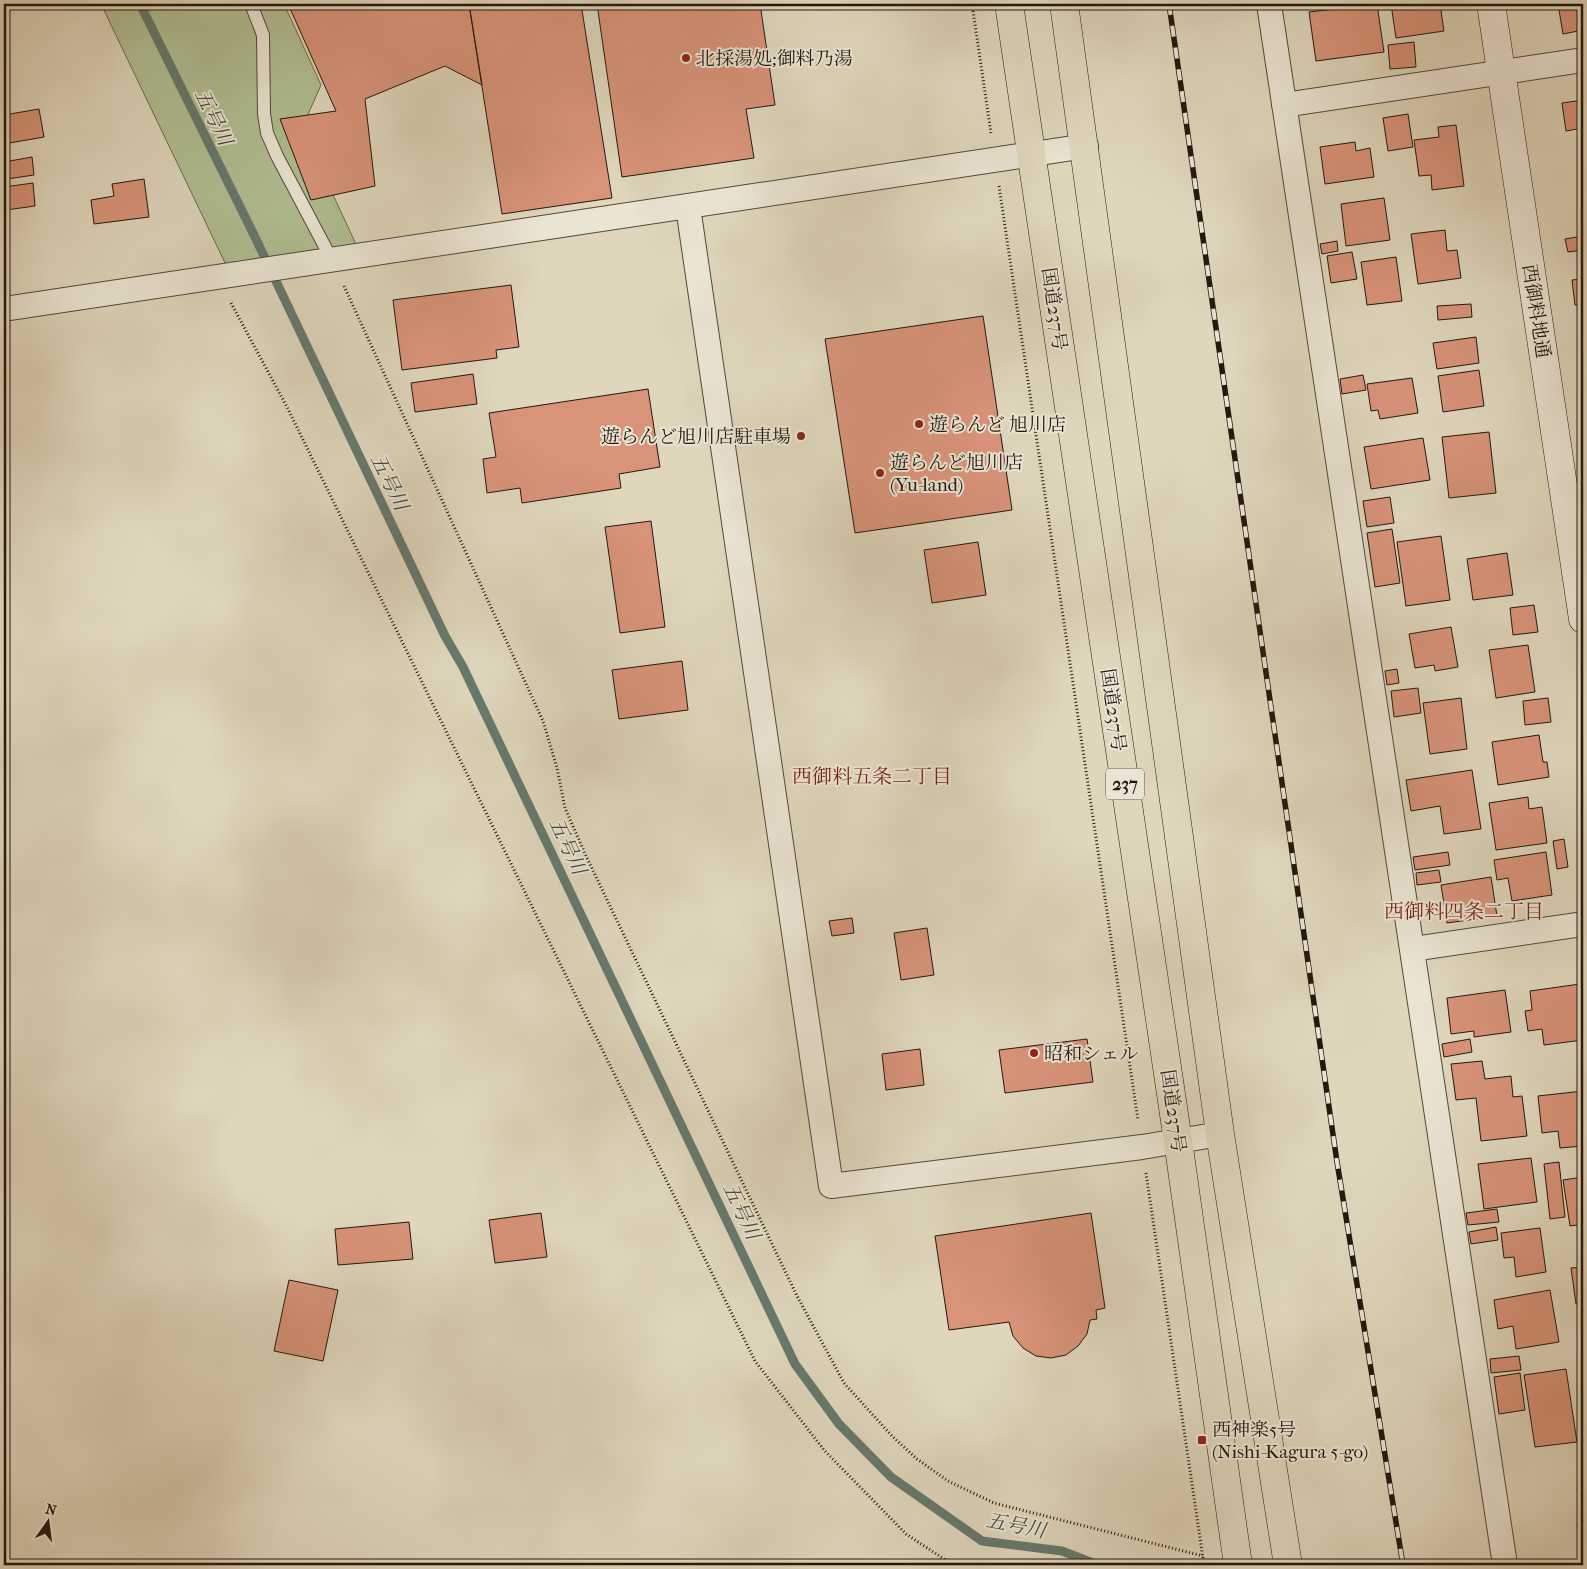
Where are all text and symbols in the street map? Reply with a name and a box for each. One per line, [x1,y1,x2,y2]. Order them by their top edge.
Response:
place label: 北採湯処;御料乃湯 [696,48,853,70]
marker: 北採湯処;御料乃湯 [680,52,692,64]
water label: 五号川 [190,85,238,151]
street label: 西御料地通 [1518,263,1554,360]
street label: 国道237号 [1037,266,1071,352]
place label: 遊らんど 旭川店 [929,414,1066,436]
marker: 遊らんど 旭川店 [913,418,925,430]
place label: 遊らんど旭川店駐車場 [601,426,791,448]
marker: 遊らんど旭川店駐車場 [795,430,807,442]
water label: 五号川 [366,450,414,516]
place label: 遊らんど旭川店 (Yu-land) [890,452,1023,496]
marker: 遊らんど旭川店 (Yu-land) [874,467,886,479]
street label: 国道237号 [1096,667,1130,753]
district label: 西御料五条二丁目 [792,765,952,788]
road number: 237 [1106,769,1144,800]
water label: 五号川 [544,814,591,880]
district label: 西御料四条二丁目 [1384,900,1544,923]
place label: 昭和シェル [1044,1043,1139,1065]
marker: 昭和シェル [1028,1047,1040,1059]
street label: 国道237号 [1156,1068,1190,1154]
water label: 五号川 [718,1179,765,1245]
place label: 西神楽5号 (Nishi-Kagura 5-go) [1212,1419,1368,1463]
marker: 西神楽5号 (Nishi-Kagura 5-go) [1196,1434,1208,1446]
north arrow [22,1496,72,1546]
text: N [44,1500,59,1519]
water label: 五号川 [984,1508,1050,1543]

